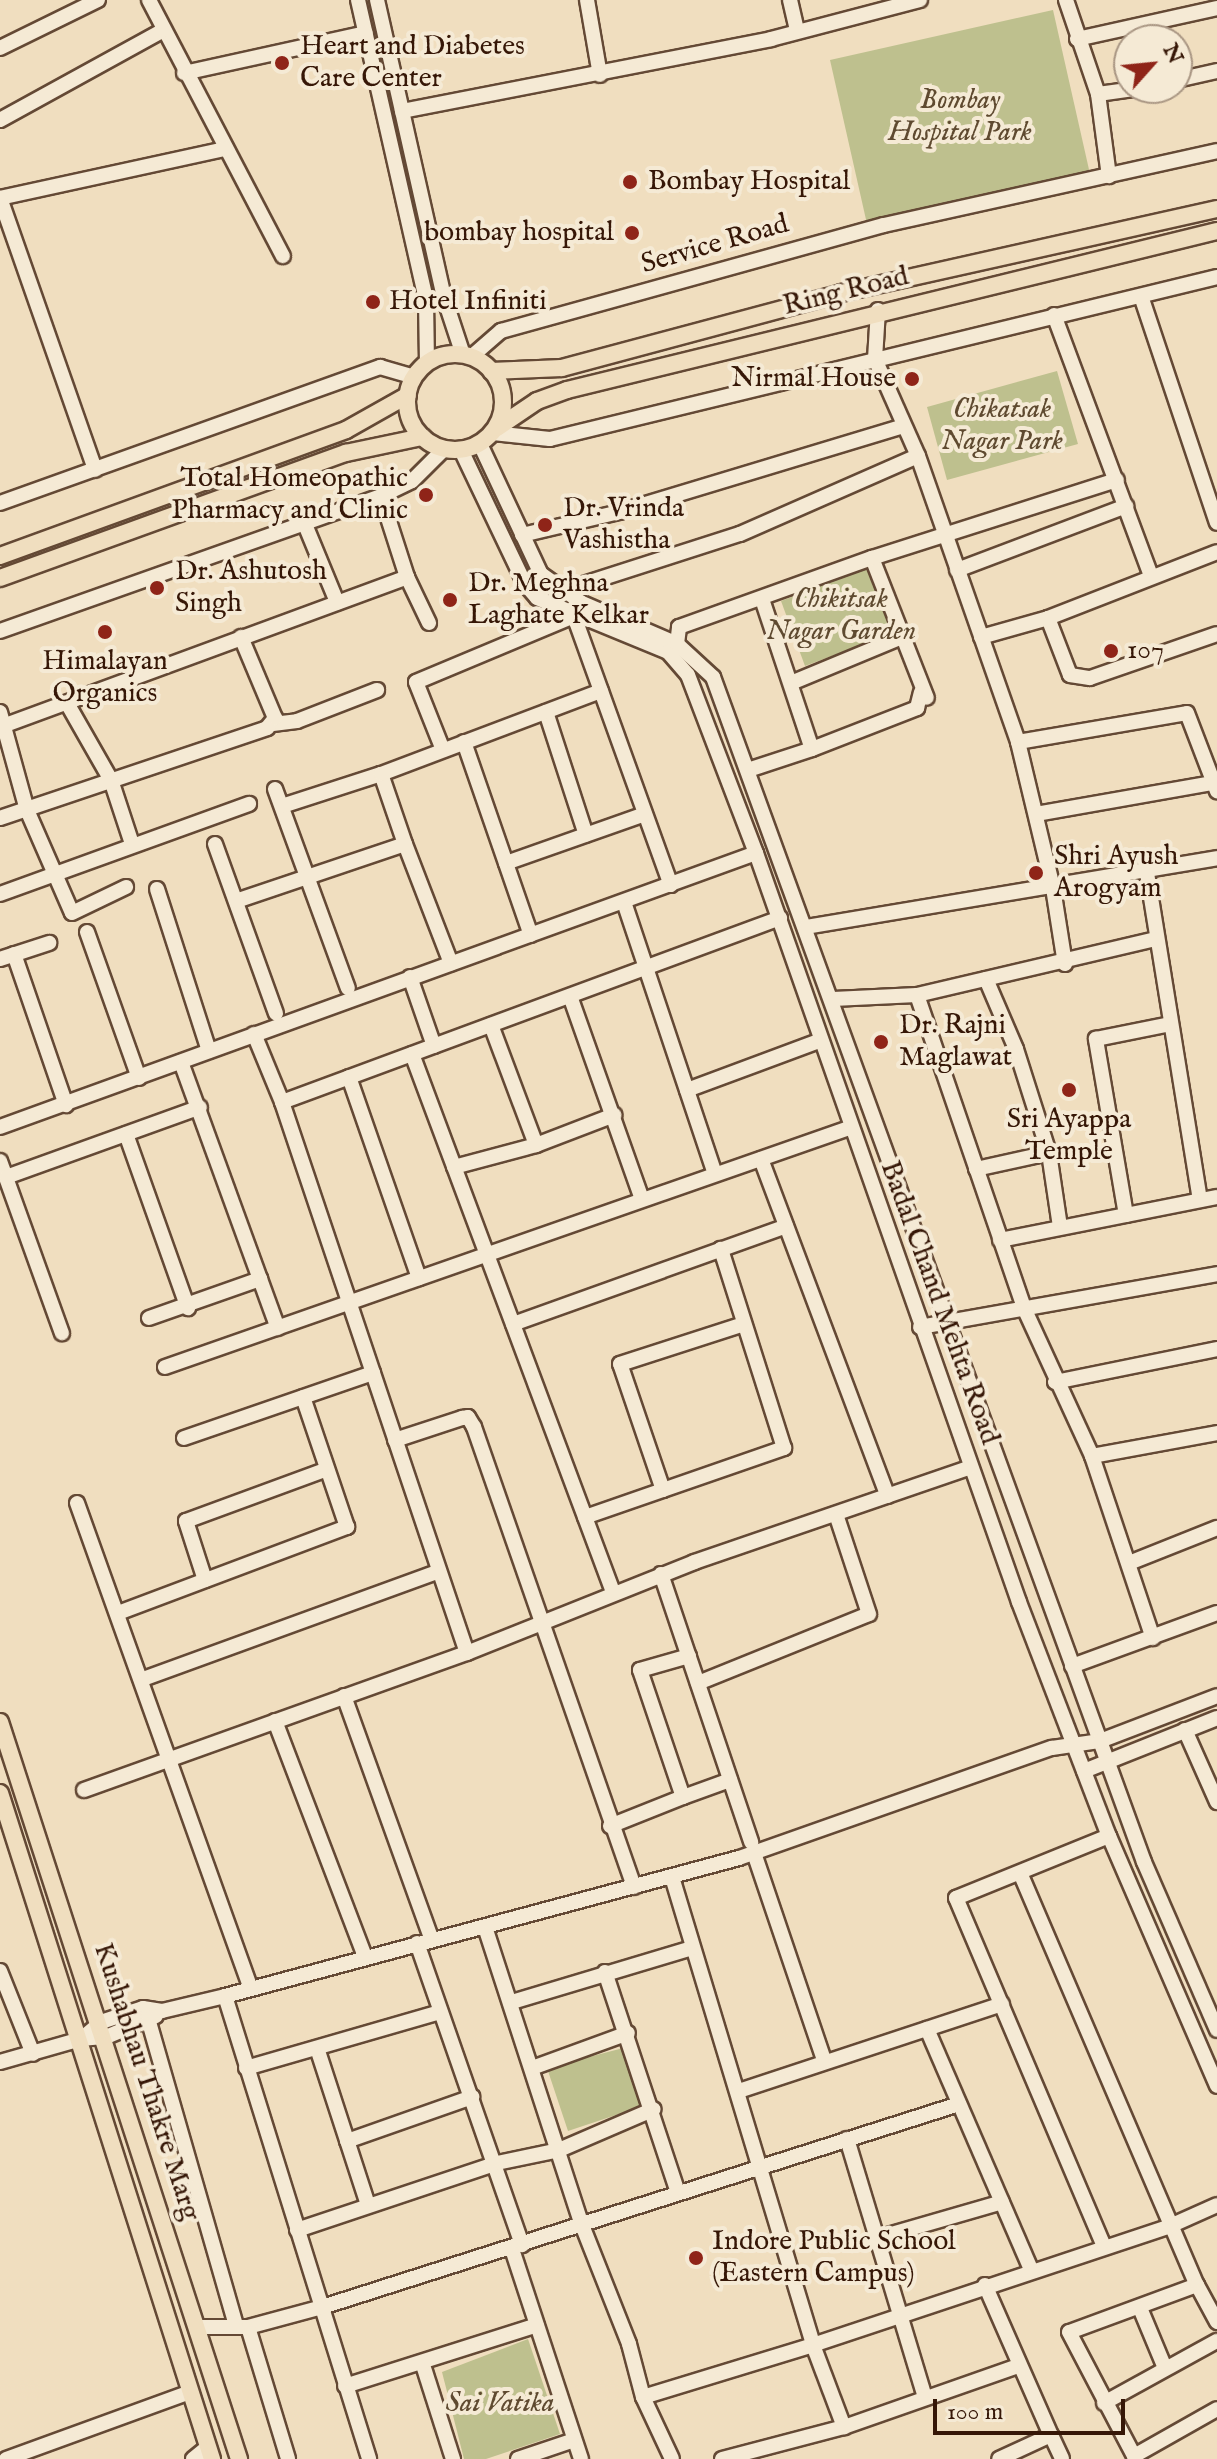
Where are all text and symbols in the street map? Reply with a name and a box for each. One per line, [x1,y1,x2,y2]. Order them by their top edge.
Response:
north arrow [1113,24,1193,104]
place label: Heart and Diabetes Care Center [300,30,525,96]
text: N [1156,39,1189,69]
marker: Heart and Diabetes Care Center [271,52,293,74]
park label: Bombay Hospital Park [888,84,1032,150]
place label: Bombay Hospital [648,165,850,199]
marker: Bombay Hospital [619,171,641,193]
street label: Service Road [638,208,792,282]
place label: bombay hospital [424,216,614,250]
marker: bombay hospital [621,222,643,244]
street label: Ring Road [780,260,912,324]
place label: Hotel Infiniti [389,285,547,319]
marker: Hotel Infiniti [364,293,382,311]
place label: Nirmal House [731,362,896,396]
marker: Nirmal House [903,370,921,388]
park label: Chikatsak Nagar Park [941,393,1063,459]
place label: Total Homeopathic Pharmacy and Clinic [171,462,408,528]
marker: Total Homeopathic Pharmacy and Clinic [415,484,437,506]
place label: Dr. Vrinda Vashistha [563,492,684,558]
marker: Dr. Vrinda Vashistha [534,514,556,536]
place label: Dr. Ashutosh Singh [175,555,327,621]
place label: Dr. Meghna Laghate Kelkar [468,567,649,633]
marker: Dr. Ashutosh Singh [146,577,168,599]
park label: Chikitsak Nagar Garden [766,583,916,649]
marker: Dr. Meghna Laghate Kelkar [439,589,461,611]
marker: Himalayan Organics [96,623,114,641]
place label: 107 [1127,634,1164,668]
marker: 107 [1102,642,1120,660]
place label: Himalayan Organics [42,645,168,711]
place label: Shri Ayush Arogyam [1054,840,1178,906]
marker: Shri Ayush Arogyam [1025,862,1047,884]
place label: Dr. Rajni Maglawat [899,1009,1012,1075]
marker: Dr. Rajni Maglawat [870,1031,892,1053]
marker: Sri Ayappa Temple [1060,1081,1078,1099]
place label: Sri Ayappa Temple [1007,1103,1131,1169]
street label: Badal Chand Mehta Road [872,1157,1006,1449]
street label: Kushabhau Thakre Marg [85,1939,207,2225]
place label: Indore Public School (Eastern Campus) [712,2225,956,2291]
marker: Indore Public School (Eastern Campus) [687,2249,705,2267]
scale bar [937,2383,1129,2433]
park label: Sai Vatika [446,2387,554,2421]
text: 100 m [947,2397,1003,2428]

